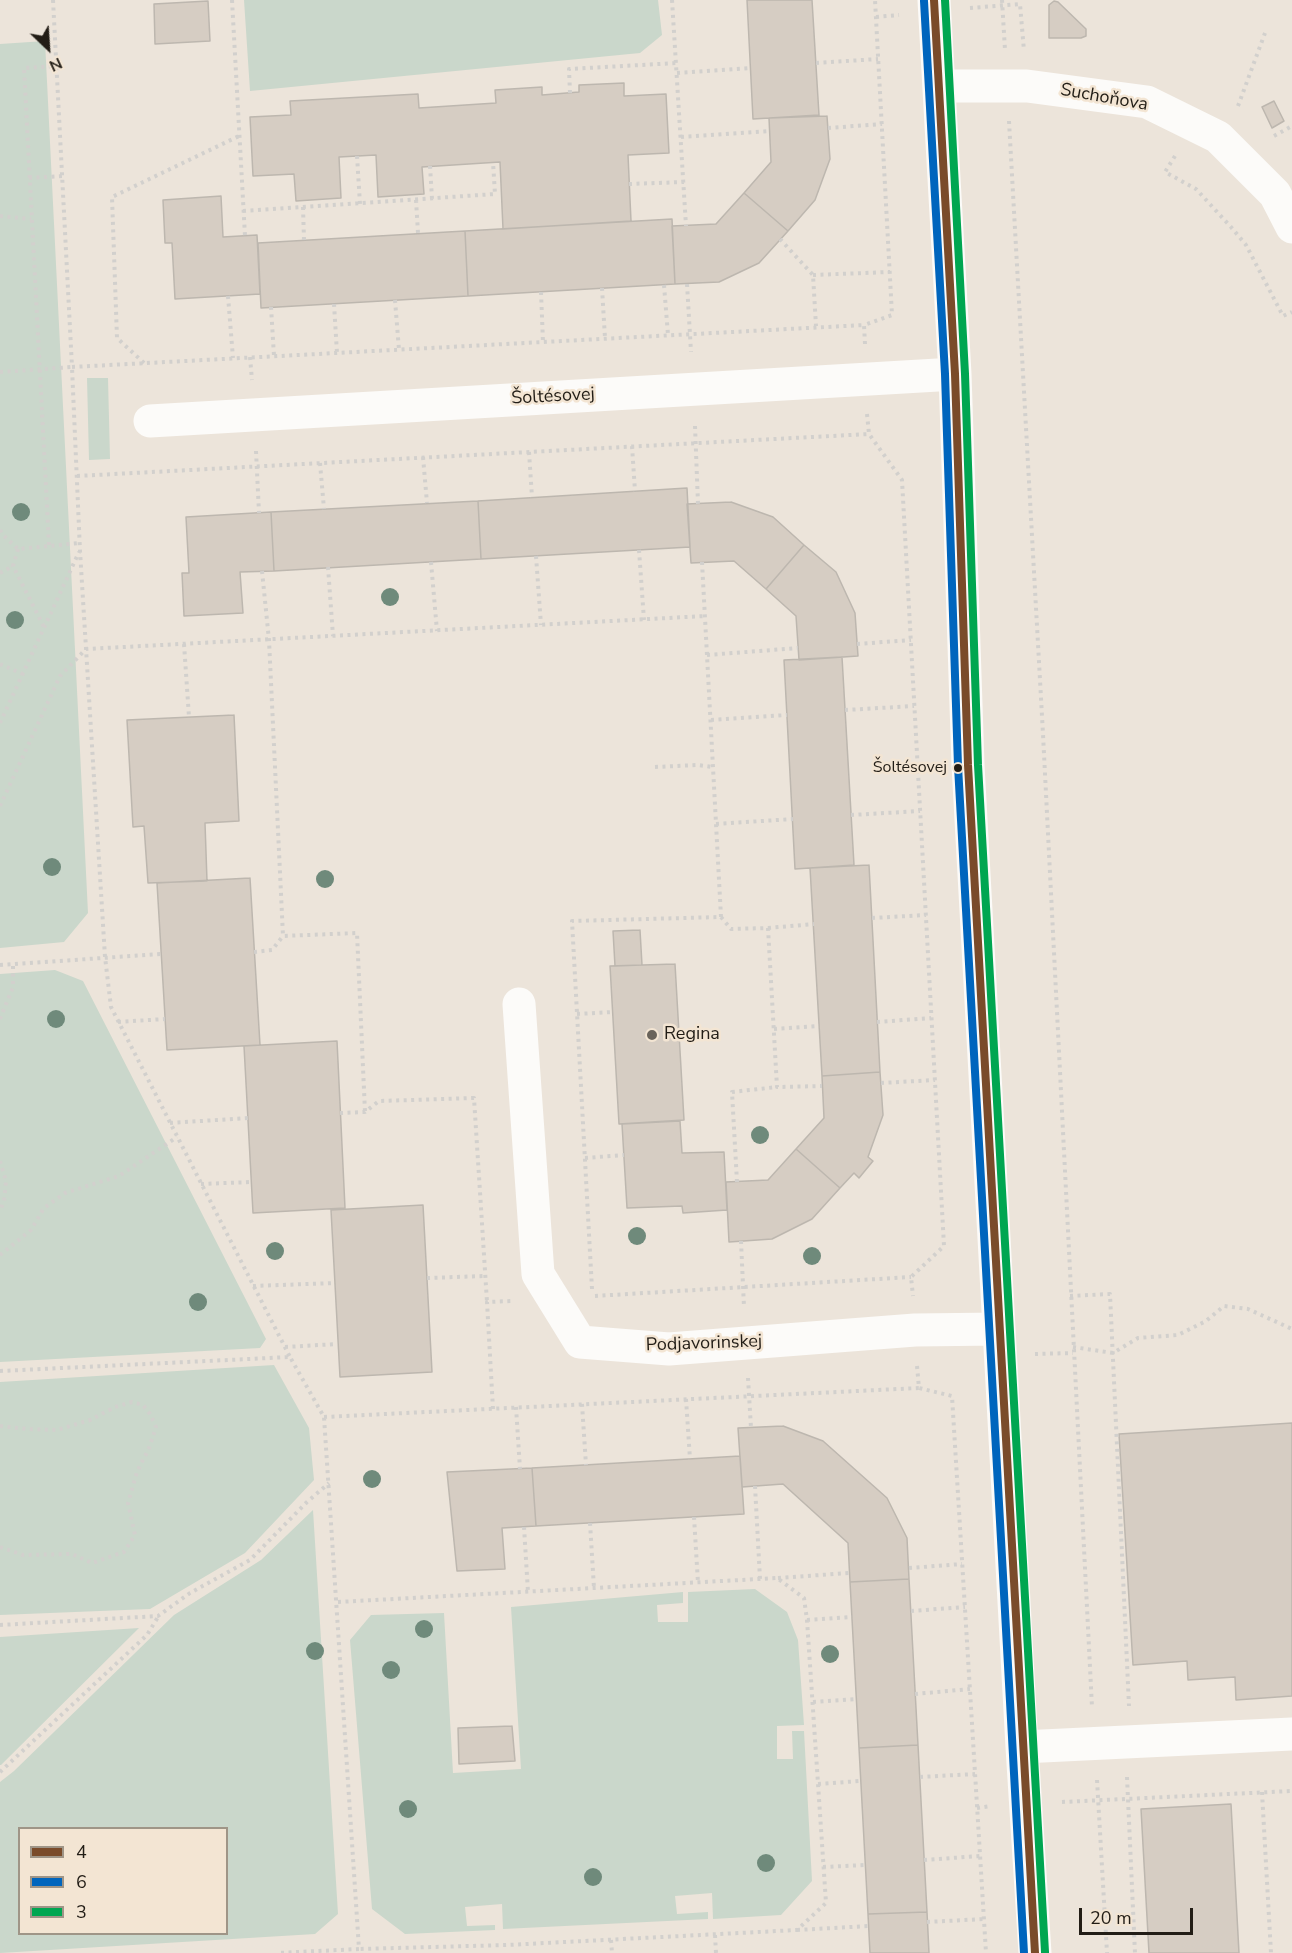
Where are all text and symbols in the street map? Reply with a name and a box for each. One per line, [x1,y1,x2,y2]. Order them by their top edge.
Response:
north arrow [18,18,78,78]
text: N [46,52,66,77]
street label: Suchoňova [1059,80,1149,116]
street label: Šoltésovej [511,384,595,410]
place label: Šoltésovej [873,758,947,778]
marker: Šoltésovej [952,762,964,774]
place label: Regina [664,1024,720,1046]
marker: Regina [645,1028,659,1042]
street label: Podjavorinskej [645,1331,763,1357]
legend [18,1827,228,1935]
text: 4 [76,1840,87,1864]
text: 6 [76,1870,87,1894]
scale bar [1082,1896,1196,1934]
text: 3 [76,1900,87,1924]
text: 20 m [1090,1906,1132,1930]

